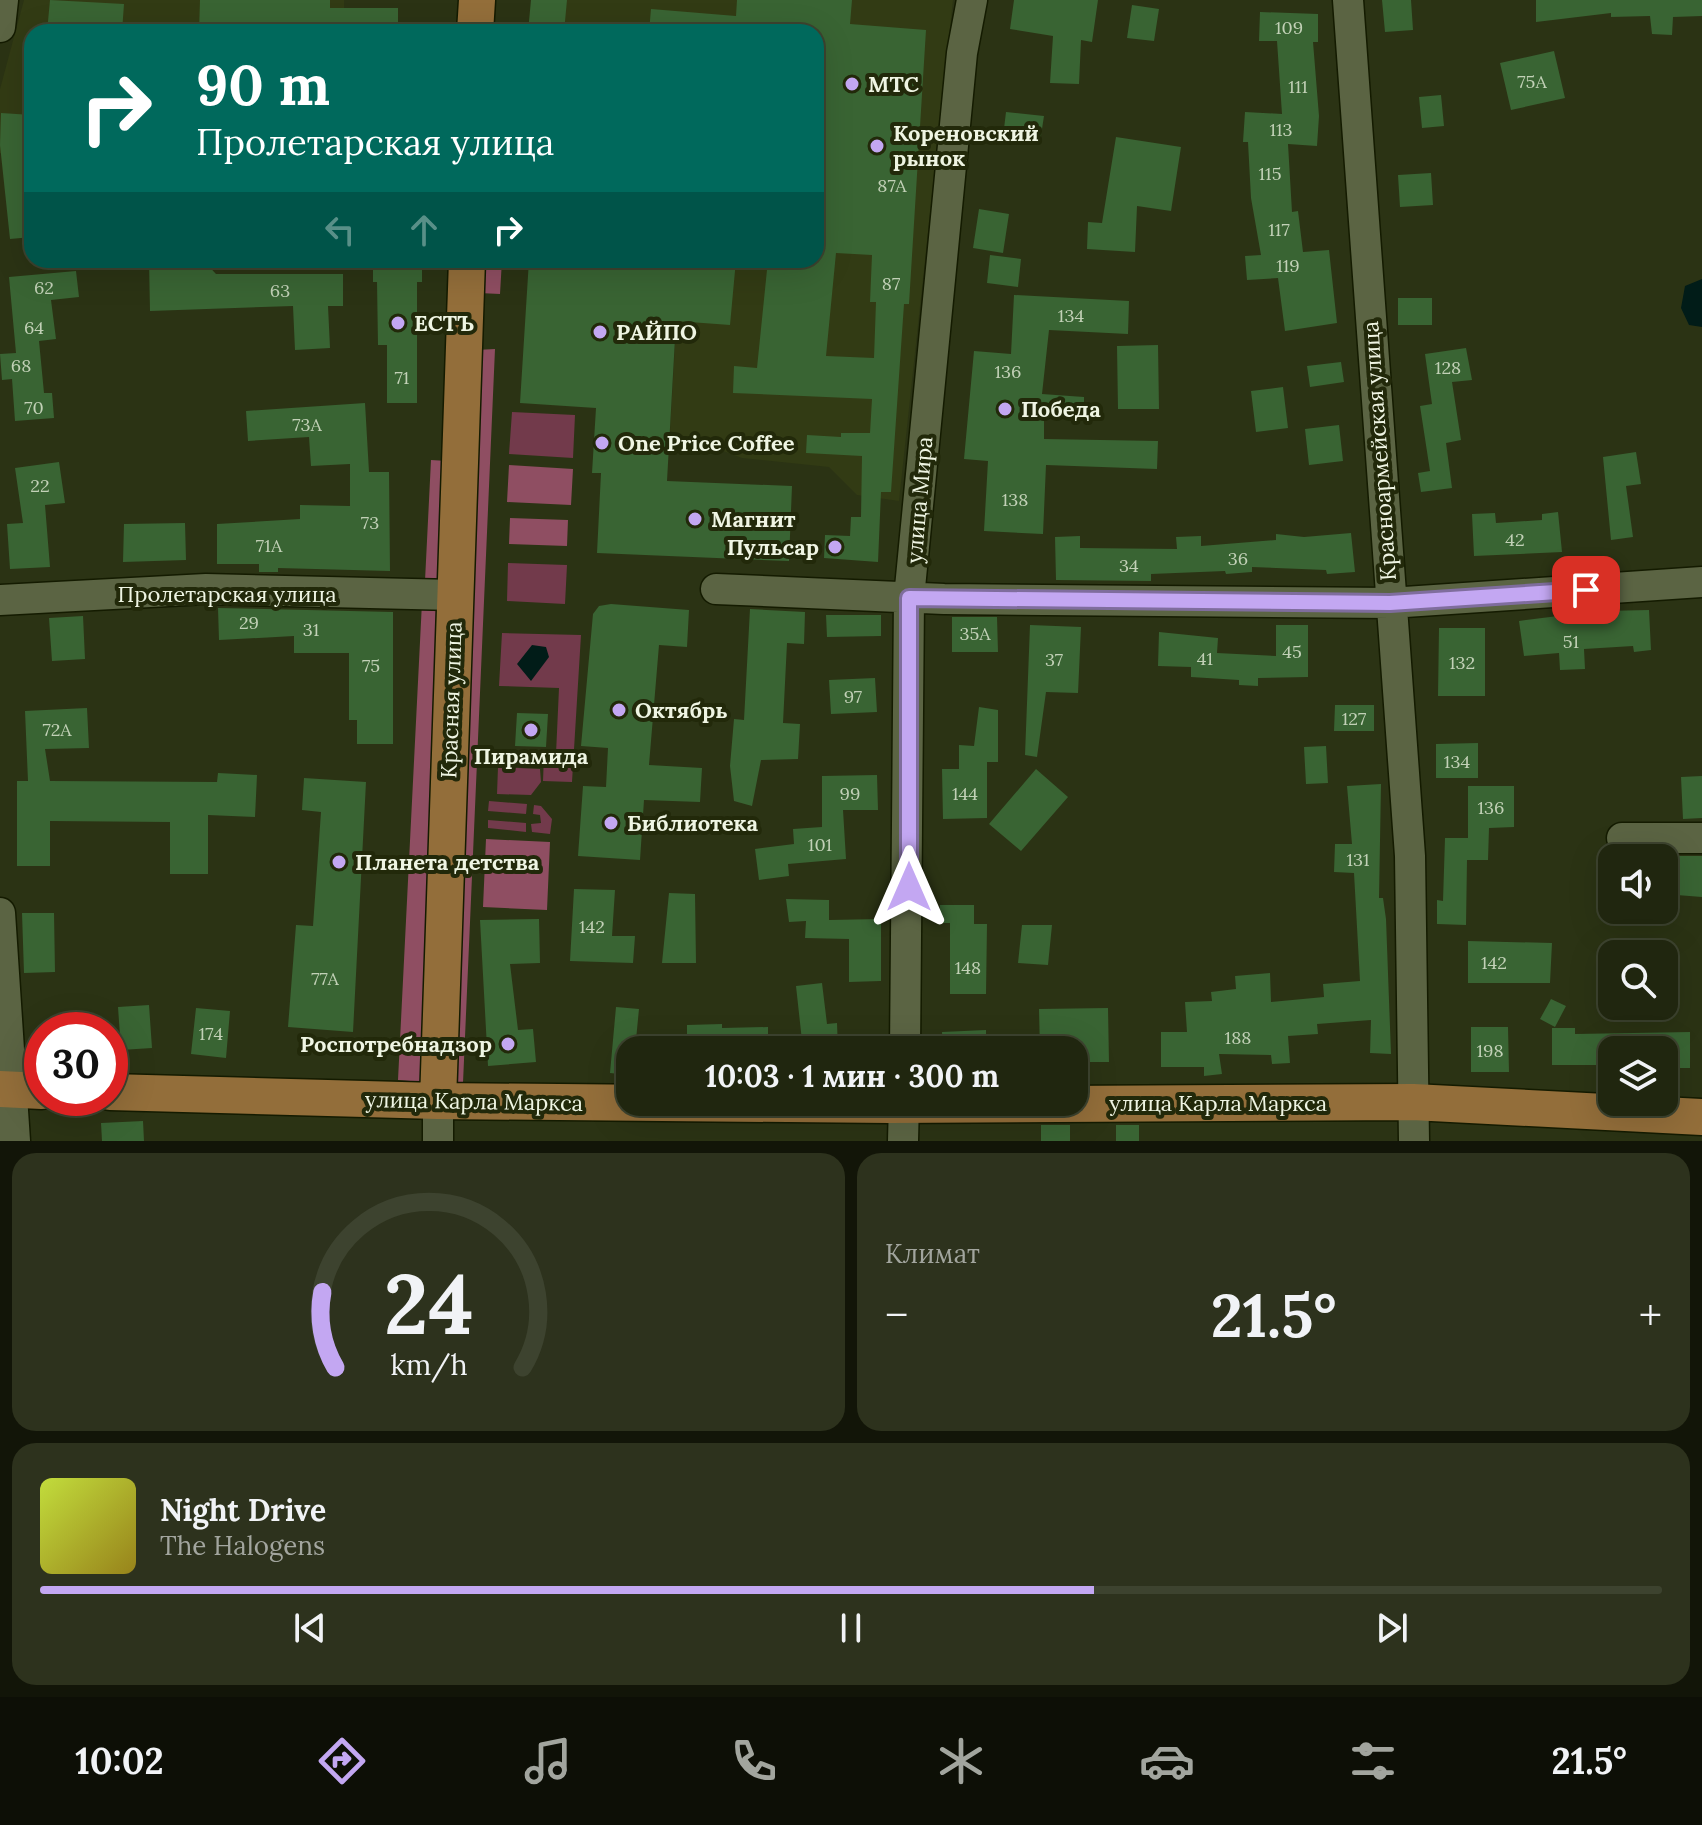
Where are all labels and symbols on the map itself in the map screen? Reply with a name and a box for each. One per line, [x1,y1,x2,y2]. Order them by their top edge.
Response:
house number: 109 [1275,16,1303,39]
place label: МТС [868,70,919,98]
house number: 75А [1517,70,1547,93]
marker: МТС [843,75,861,93]
house number: 111 [1288,75,1308,98]
house number: 113 [1269,118,1293,141]
place label: Кореновский рынок [893,119,1039,172]
marker: Кореновский рынок [868,137,886,155]
house number: 115 [1259,162,1281,185]
house number: 87А [877,174,907,197]
house number: 117 [1268,218,1290,241]
house number: 119 [1276,254,1300,277]
house number: 87 [882,272,900,295]
house number: 62 [34,276,54,299]
house number: 63 [270,279,290,302]
house number: 134 [1058,304,1084,327]
place label: ЕСТЪ [414,309,474,337]
marker: ЕСТЪ [389,314,407,332]
house number: 64 [24,316,44,339]
place label: РАЙПО [616,318,697,346]
street label: Красноармейская улица [1356,320,1402,582]
marker: РАЙПО [591,323,609,341]
house number: 68 [11,354,31,377]
house number: 128 [1435,356,1461,379]
house number: 136 [995,360,1021,383]
house number: 71 [395,366,409,389]
place label: Победа [1021,395,1101,423]
house number: 70 [24,396,44,419]
marker: Победа [996,400,1014,418]
house number: 73А [292,413,323,436]
place label: One Price Coffee [618,429,795,457]
marker: One Price Coffee [593,434,611,452]
street label: улица Мира [899,435,939,565]
house number: 22 [30,474,50,497]
house number: 138 [1002,488,1028,511]
place label: Магнит [711,505,796,533]
marker: Магнит [686,510,704,528]
house number: 73 [361,511,379,534]
house number: 42 [1505,528,1525,551]
place label: Пульсар [727,533,819,561]
house number: 71А [256,534,283,557]
marker: Пульсар [826,538,844,556]
house number: 36 [1228,547,1248,570]
house number: 34 [1119,554,1139,577]
pin [1552,556,1620,624]
street label: Пролетарская улица [118,580,336,608]
house number: 29 [239,611,259,634]
house number: 31 [303,618,319,641]
street label: Красная улица [434,621,468,779]
house number: 35А [959,622,991,645]
house number: 51 [1563,630,1579,653]
house number: 45 [1282,640,1302,663]
house number: 41 [1197,647,1213,670]
house number: 37 [1045,648,1063,671]
house number: 132 [1449,651,1475,674]
house number: 75 [362,654,380,677]
house number: 97 [844,685,862,708]
place label: Октябрь [635,696,728,724]
marker: Октябрь [610,701,628,719]
house number: 127 [1342,707,1366,730]
house number: 72А [42,718,72,741]
marker: Пирамида [522,721,540,739]
place label: Пирамида [474,742,589,770]
house number: 134 [1444,750,1470,773]
house number: 99 [840,782,860,805]
house number: 144 [952,782,978,805]
house number: 136 [1478,796,1504,819]
place label: Библиотека [627,809,758,837]
marker: Библиотека [602,814,620,832]
house number: 101 [808,833,832,856]
position arrow [867,845,951,929]
place label: Планета детства [355,848,540,876]
house number: 131 [1346,848,1370,871]
marker: Планета детства [330,853,348,871]
house number: 142 [579,915,605,938]
house number: 142 [1481,951,1507,974]
house number: 148 [955,956,981,979]
house number: 77А [311,967,339,990]
speed limit sign: 30 [24,1012,128,1116]
house number: 174 [199,1022,223,1045]
house number: 188 [1225,1026,1251,1049]
place label: Роспотребнадзор [300,1030,492,1058]
marker: Роспотребнадзор [499,1035,517,1053]
house number: 198 [1476,1039,1504,1062]
street label: улица Карла Маркса [365,1085,583,1117]
street label: улица Карла Маркса [1109,1089,1327,1117]

